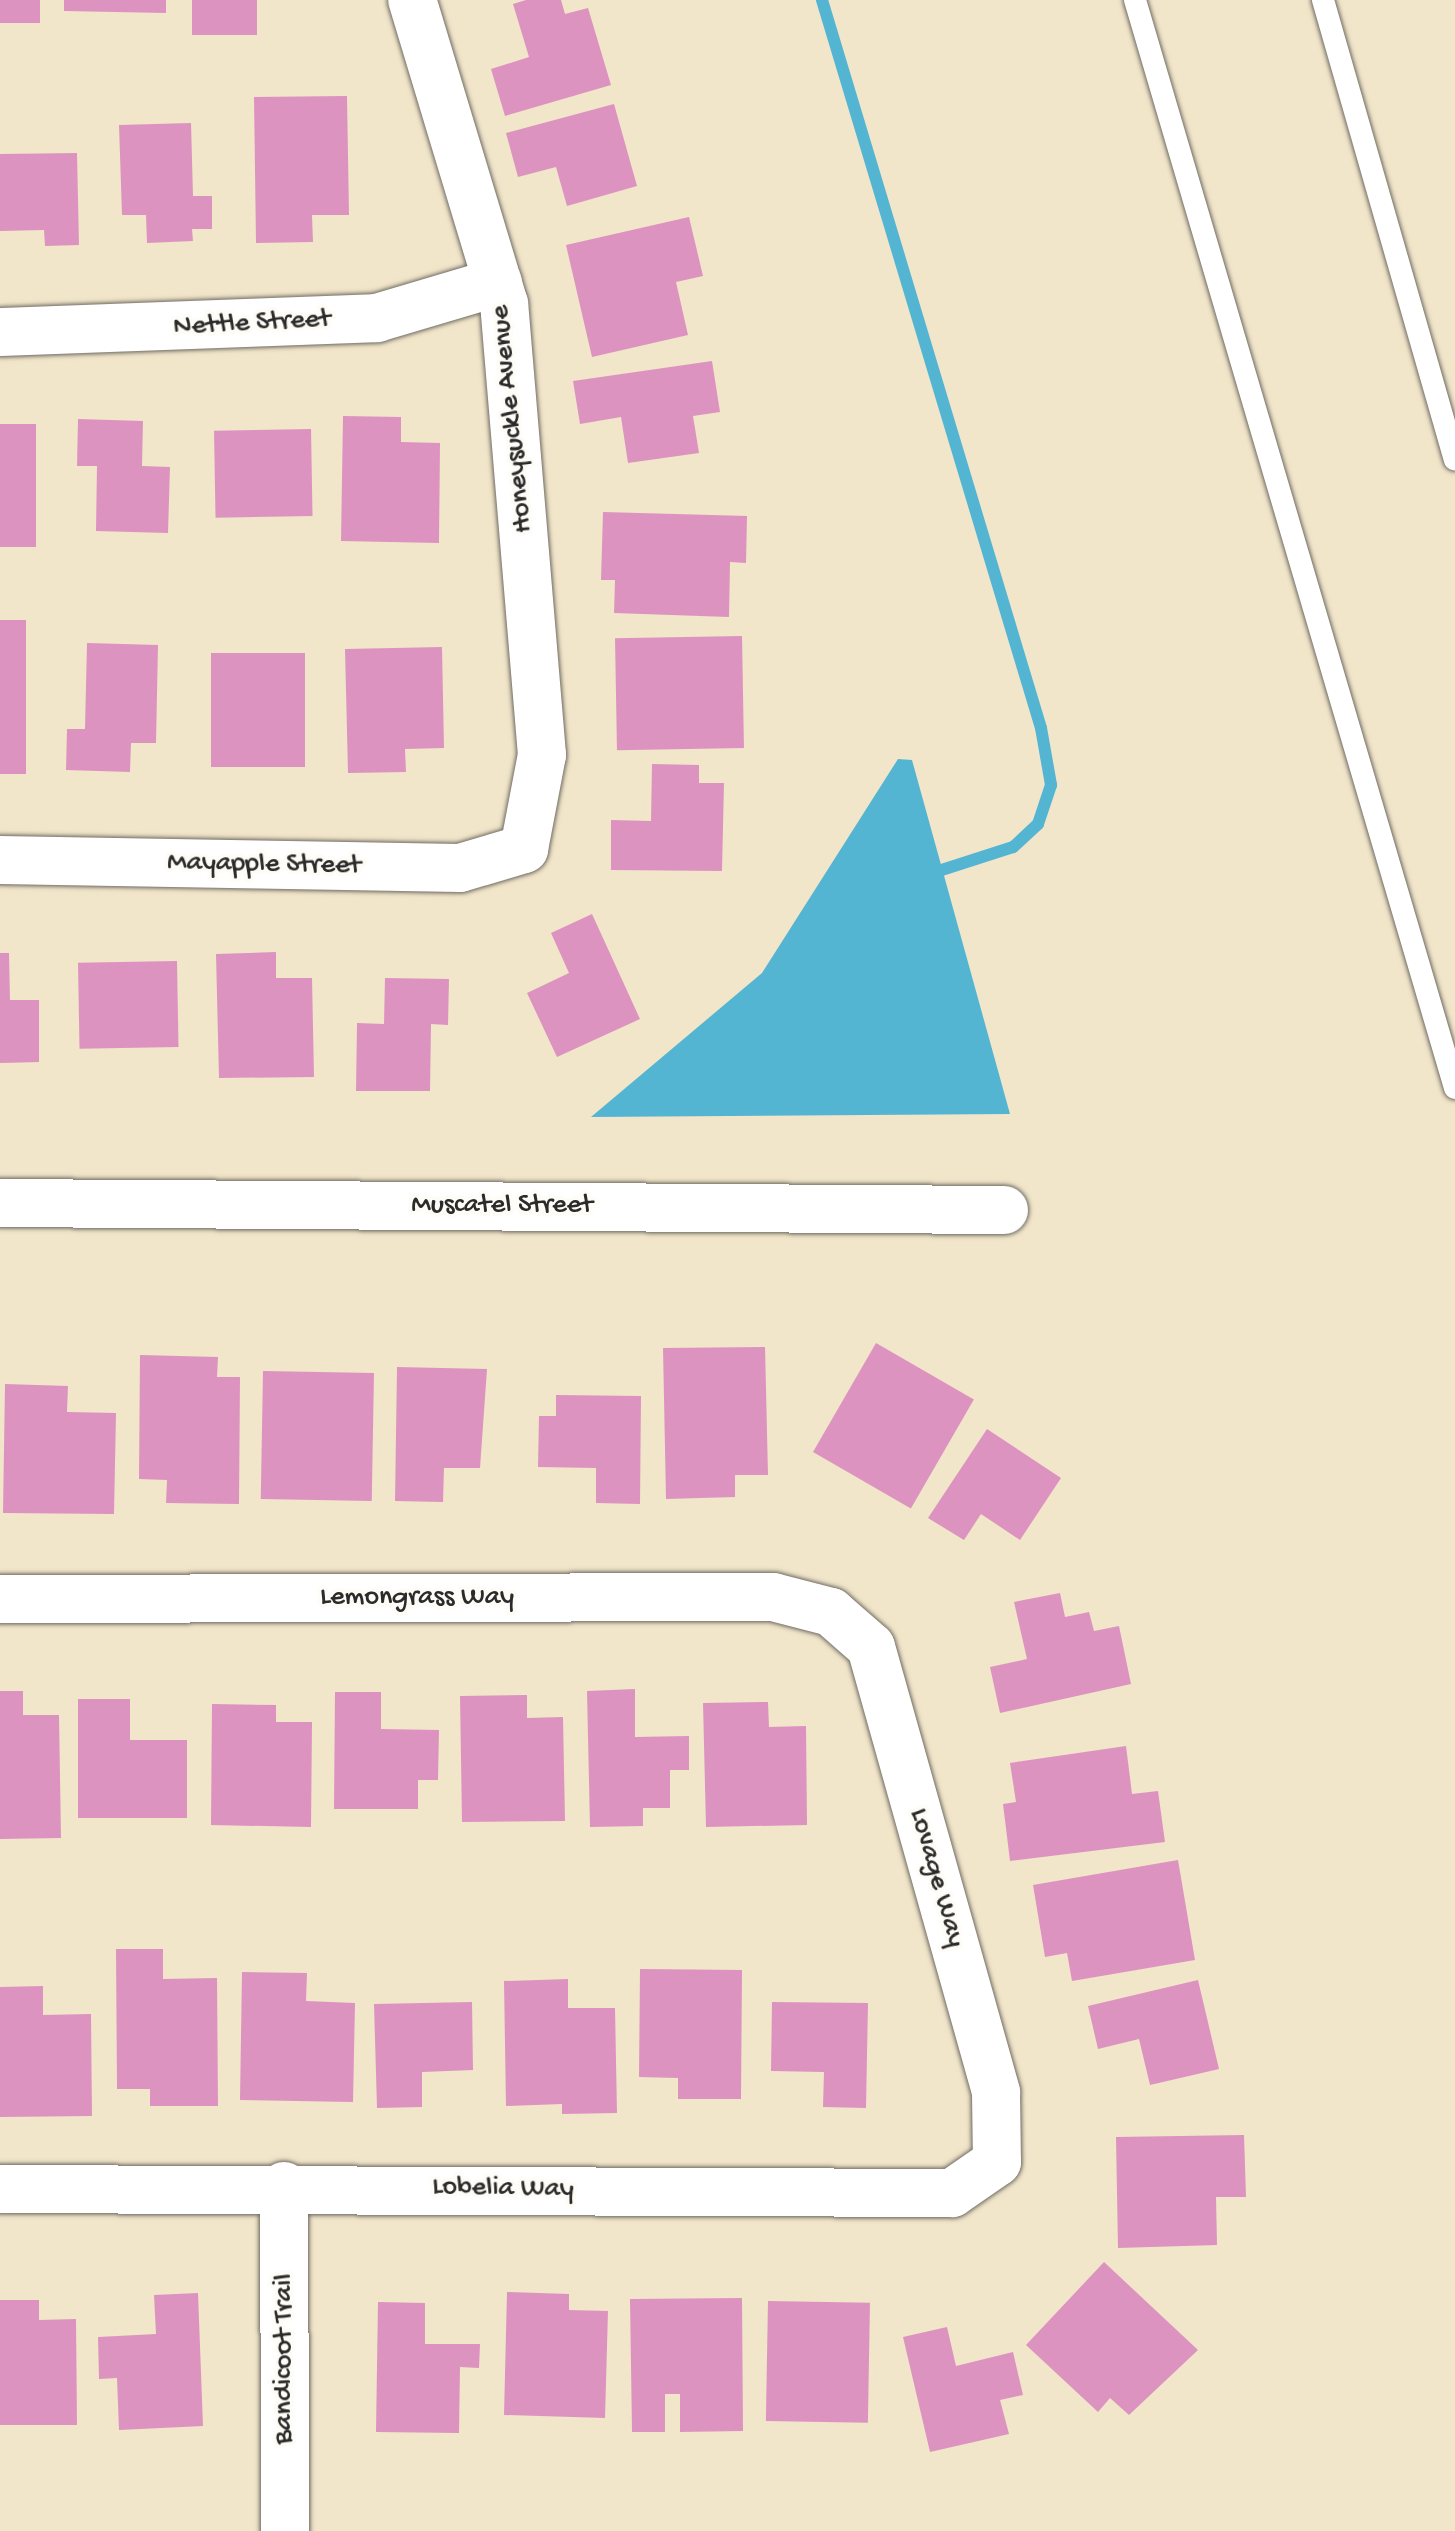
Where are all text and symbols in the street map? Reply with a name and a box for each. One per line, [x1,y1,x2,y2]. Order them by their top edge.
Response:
street label: Nettle Street [172,303,332,345]
street label: Honeysuckle Avenue [484,303,542,535]
street label: Mayapple Street [167,847,361,883]
street label: Muscatel Street [411,1189,593,1223]
street label: Lemongrass Way [320,1581,514,1615]
street label: Lovage Way [900,1805,972,1951]
street label: Lobelia Way [432,2171,574,2207]
street label: Bandicoot Trail [268,2274,302,2444]

